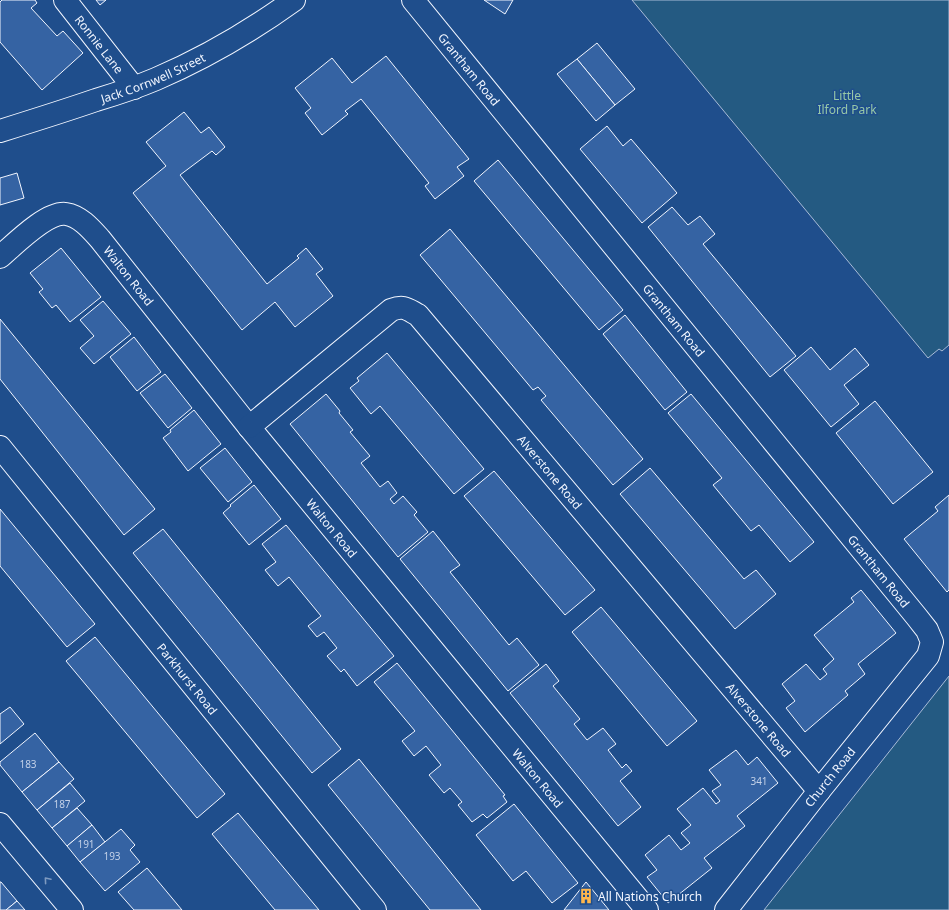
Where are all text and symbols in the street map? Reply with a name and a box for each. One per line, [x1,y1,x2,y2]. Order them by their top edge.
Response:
street label: Ronnie Lane [71,11,128,77]
street label: Grantham Road [434,29,504,109]
street label: Jack Cornwell Street [97,48,209,107]
park label: Little Ilford Park [817,87,877,118]
street label: Walton Road [100,242,158,309]
street label: Grantham Road [639,280,709,360]
street label: Alverstone Road [514,431,586,513]
street label: Walton Road [303,495,361,561]
street label: Grantham Road [844,531,914,611]
street label: Parkhurst Road [153,639,222,718]
street label: Alverstone Road [723,679,795,760]
street label: Church Road [801,744,859,810]
street label: Walton Road [509,745,567,811]
house number: 183 [19,757,37,771]
house number: 341 [750,774,768,788]
house number: 187 [53,797,71,811]
house number: 191 [77,837,95,851]
house number: 193 [103,849,121,863]
one-way arrow [44,877,51,885]
building icon: All Nations Church [577,887,595,905]
place label: All Nations Church [598,888,702,905]

